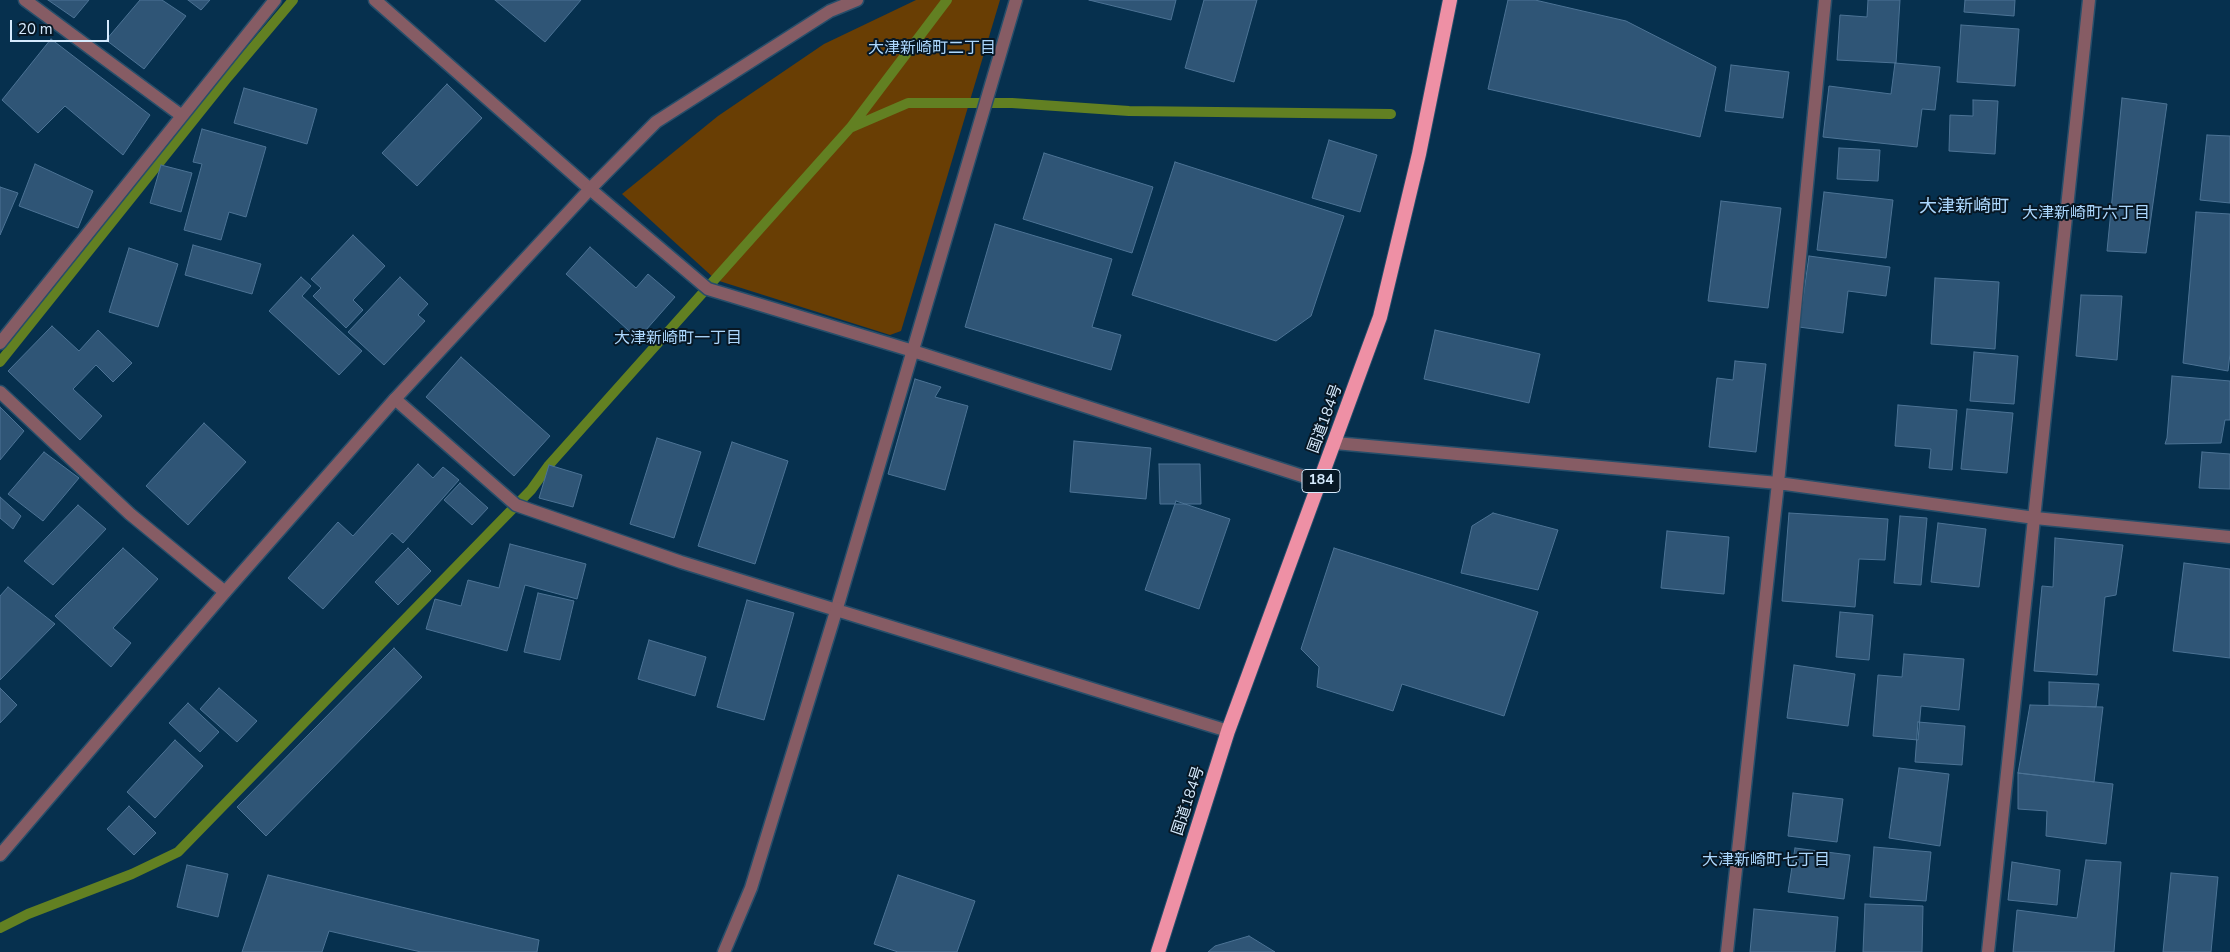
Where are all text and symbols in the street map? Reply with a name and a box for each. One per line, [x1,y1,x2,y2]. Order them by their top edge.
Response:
scale bar [12,10,111,42]
text: 20 m [18,19,53,39]
district label: 大津新崎町二丁目 [868,39,996,59]
district label: 大津新崎町 [1919,197,2009,219]
district label: 大津新崎町六丁目 [2022,204,2150,224]
district label: 大津新崎町一丁目 [614,329,742,349]
street label: 国道184号 [1305,382,1347,456]
road number: 184 [1302,470,1340,492]
street label: 国道184号 [1169,764,1209,838]
district label: 大津新崎町七丁目 [1702,851,1830,871]

